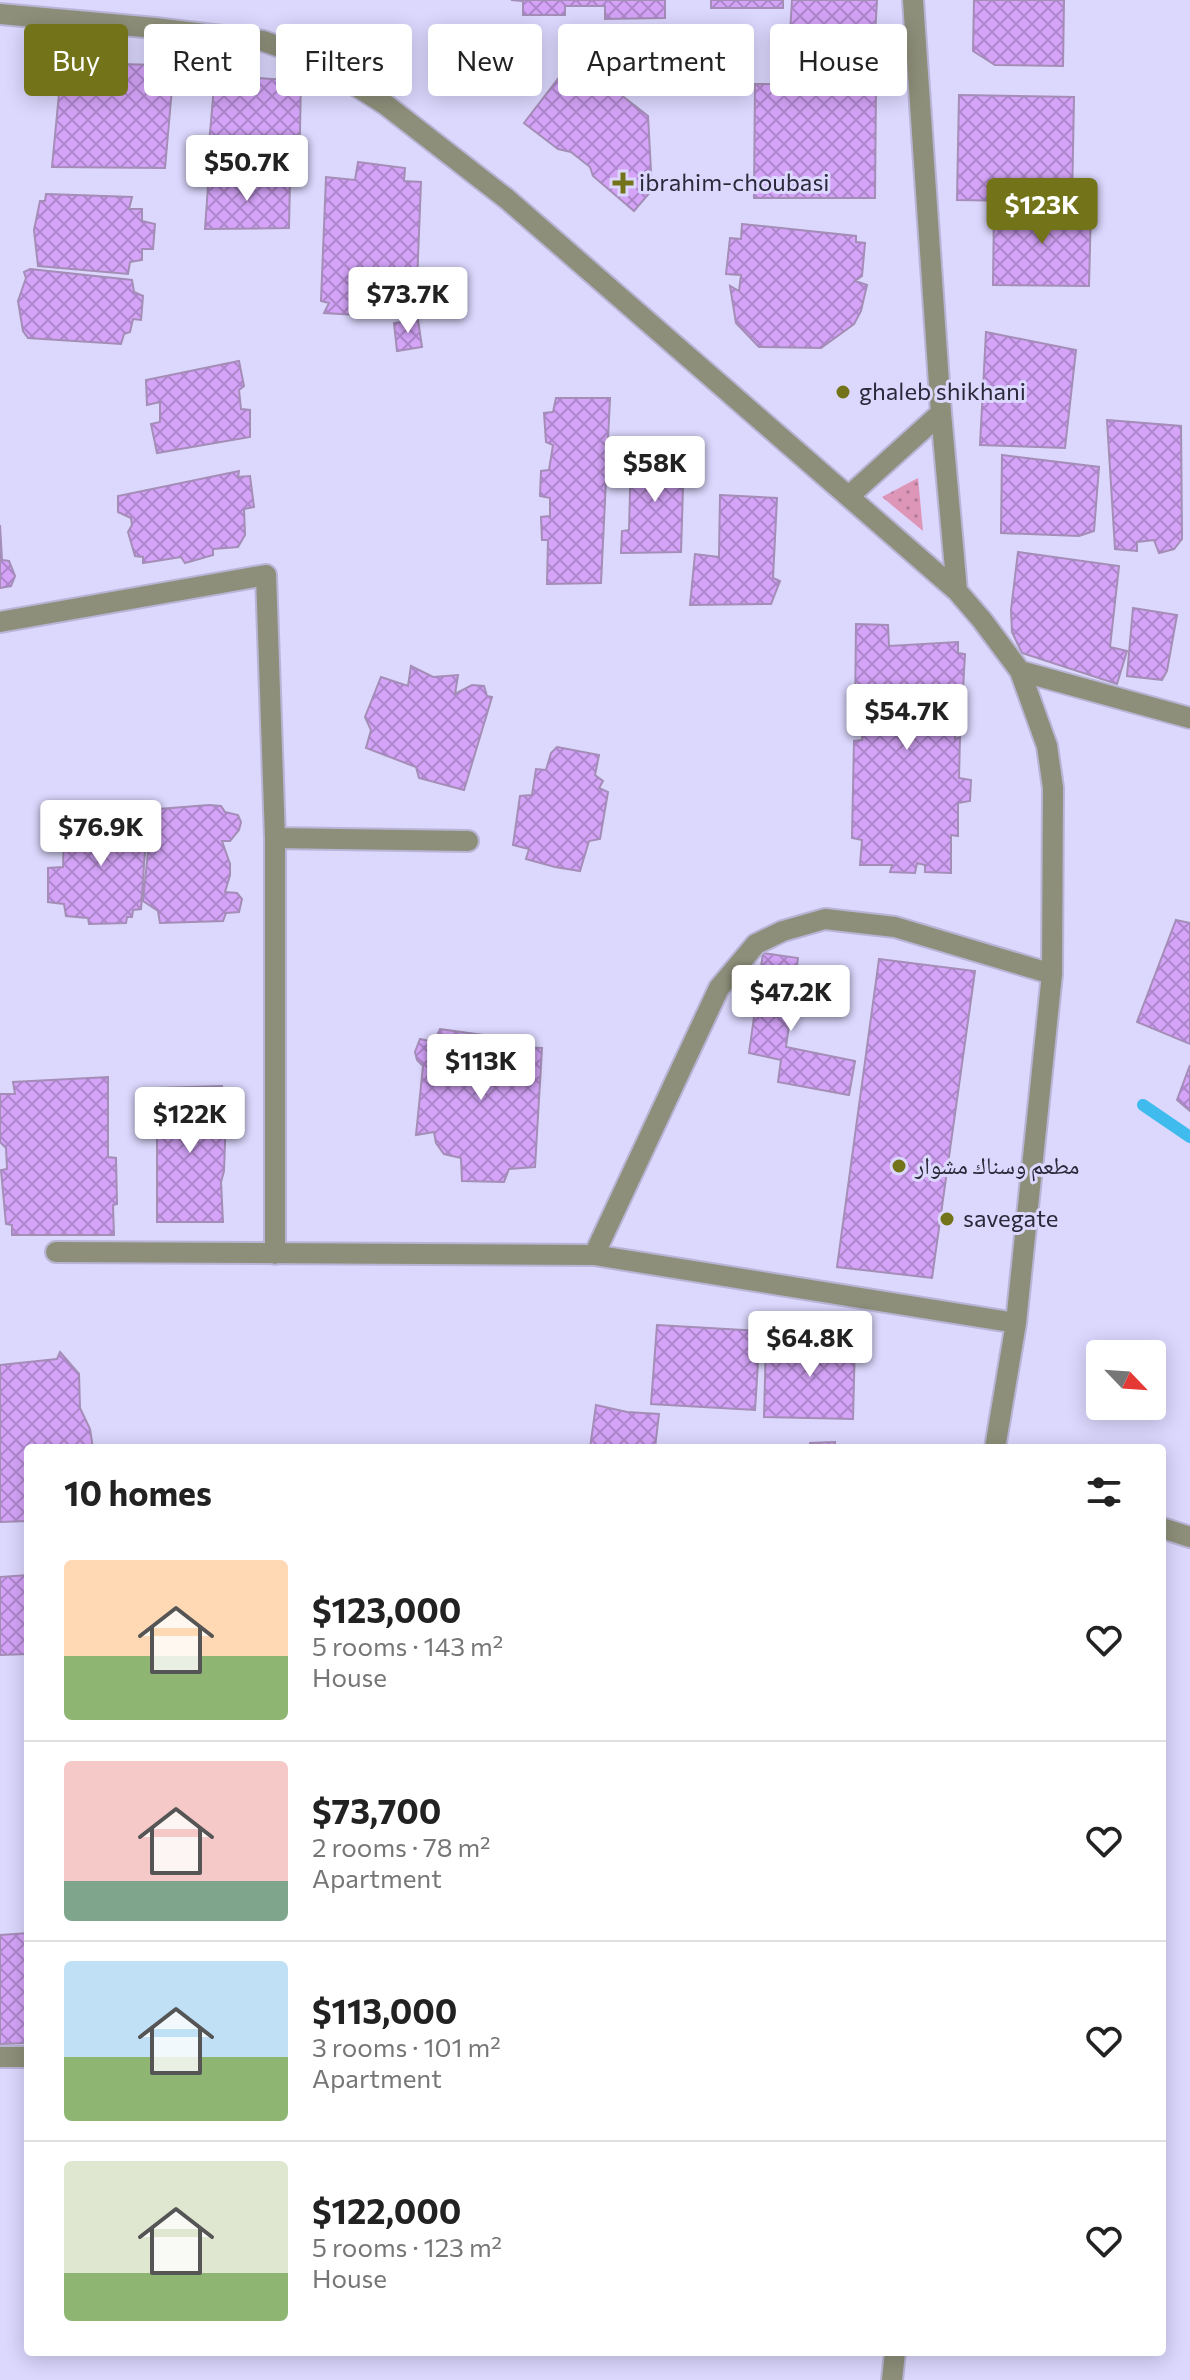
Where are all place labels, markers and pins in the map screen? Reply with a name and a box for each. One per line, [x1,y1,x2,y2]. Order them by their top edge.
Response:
pin: $50.7K [182,135,312,203]
place label: ibrahim-choubasi [639,167,829,196]
marker: ibrahim-choubasi [614,174,632,192]
pin: $123K [986,178,1098,246]
pin: $73.7K [343,267,473,335]
place label: ghaleb shikhani [859,376,1026,405]
marker: ghaleb shikhani [834,383,852,401]
pin: $58K [608,436,702,504]
pin: $54.7K [842,684,972,752]
pin: $76.9K [36,800,166,868]
pin: $47.2K [726,965,856,1033]
pin: $113K [425,1034,537,1102]
pin: $122K [134,1087,246,1155]
place label: مطعم وسناك مشوار [914,1150,1079,1182]
marker: مطعم وسناك مشوار [890,1157,908,1175]
place label: savegate [963,1203,1058,1232]
marker: savegate [938,1210,956,1228]
pin: $64.8K [745,1311,875,1379]

